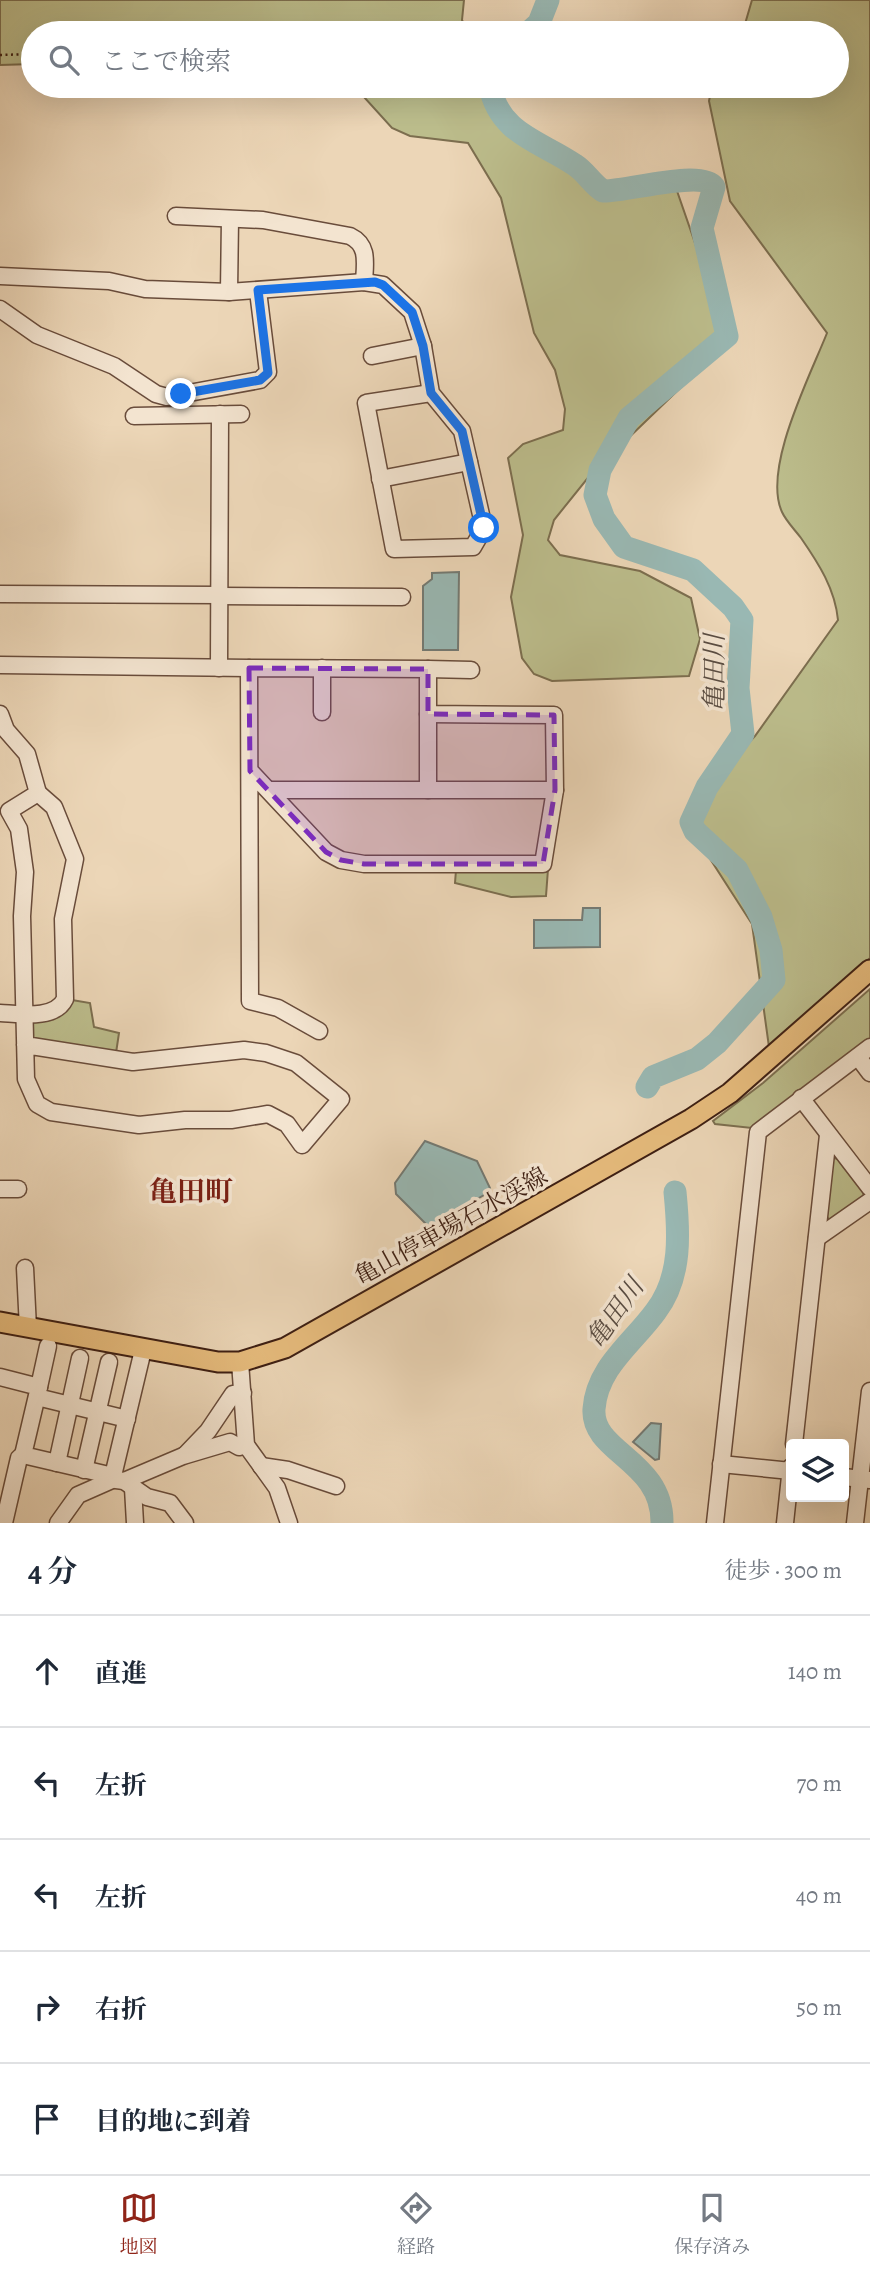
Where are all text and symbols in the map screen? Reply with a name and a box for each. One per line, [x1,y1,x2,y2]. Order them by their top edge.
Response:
search box [21,21,849,98]
icon: search [45,41,83,79]
text: ここで検索 [101,44,231,79]
route end [165,378,196,409]
route start [468,512,499,543]
water label: 亀田川 [697,631,732,712]
street label: 亀山停車場石水渓線 [349,1160,553,1292]
district label: 亀田町 [149,1173,233,1211]
water label: 亀田川 [578,1269,653,1355]
map controls [786,1439,849,1502]
button: layers [786,1439,849,1502]
text: 4 分 [28,1551,77,1591]
text: 徒歩 · 300 m [725,1555,842,1586]
icon: ahead [28,1652,66,1690]
text: 直進 [95,1656,147,1691]
text: 140 m [788,1656,842,1687]
icon: left [28,1764,66,1802]
text: 左折 [95,1768,147,1803]
text: 70 m [796,1768,842,1799]
icon: left [28,1876,66,1914]
text: 左折 [95,1880,147,1915]
text: 40 m [796,1880,842,1911]
icon: right [28,1988,66,2026]
text: 右折 [95,1992,147,2027]
text: 50 m [796,1992,842,2023]
icon: arrive [28,2100,66,2138]
text: 目的地に到着 [95,2104,251,2139]
tab: 地図 [120,2189,158,2260]
tab: 経路 [397,2189,435,2260]
tab: 保存済み [674,2189,750,2260]

